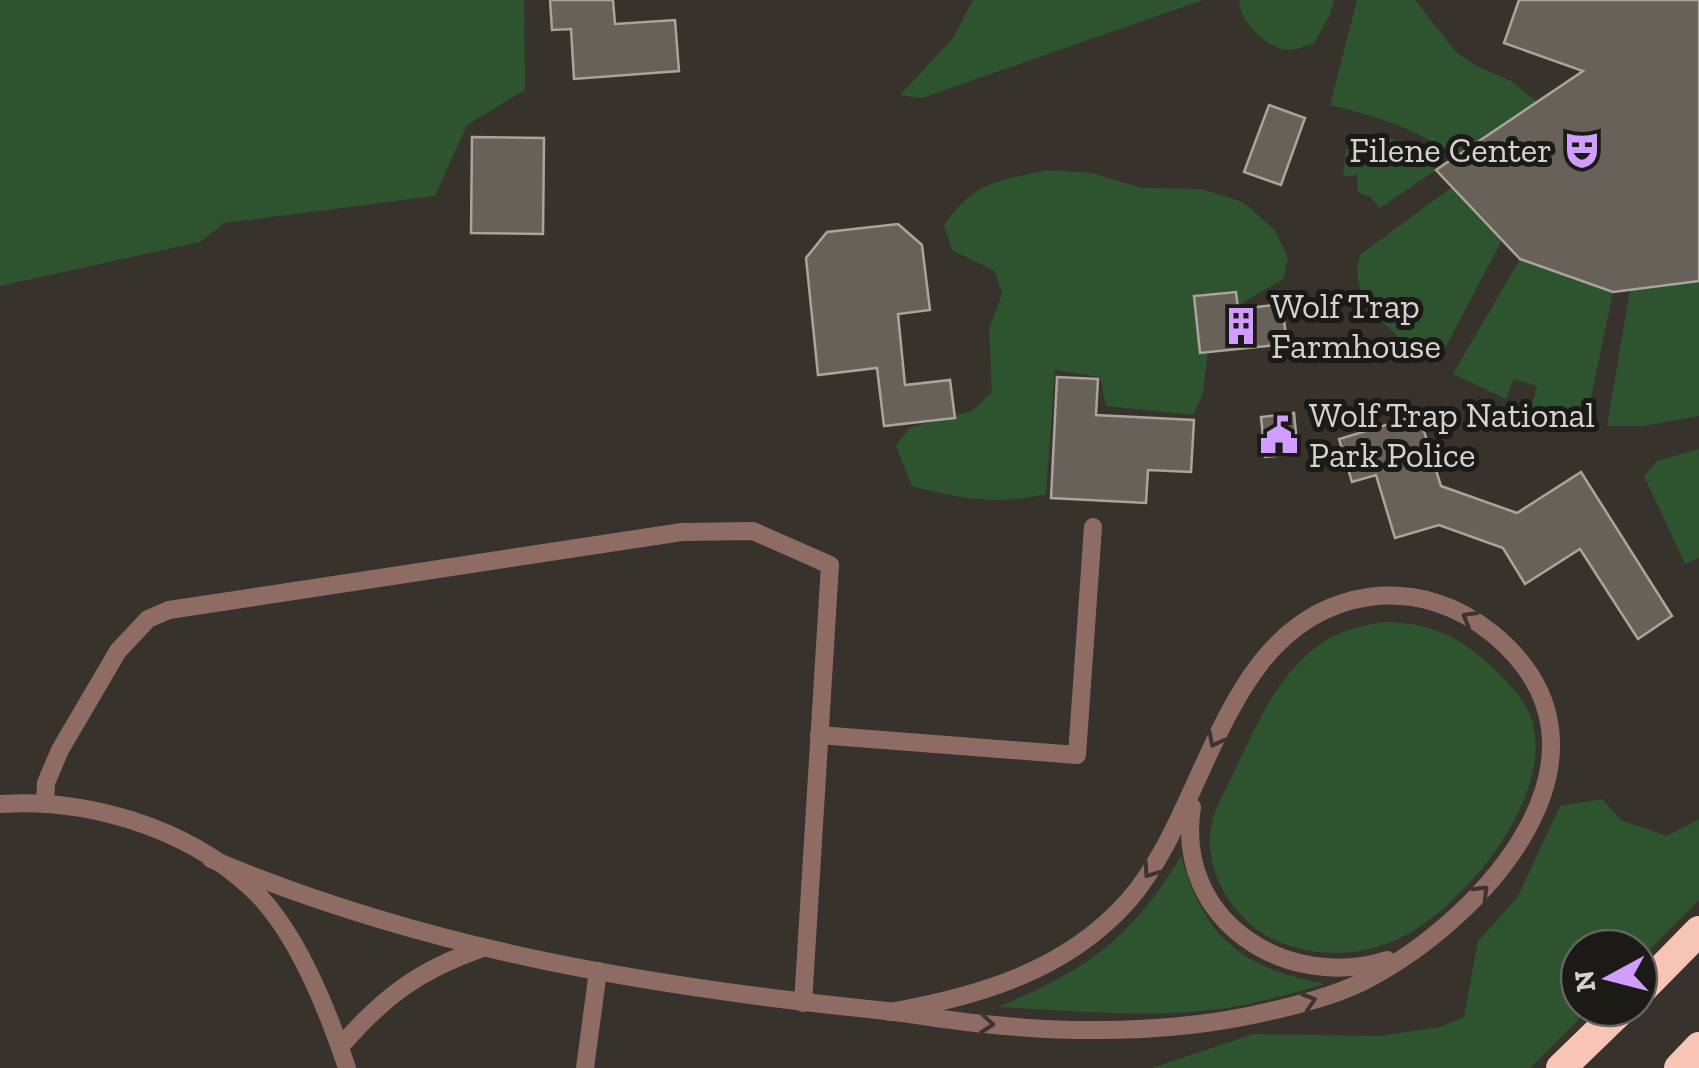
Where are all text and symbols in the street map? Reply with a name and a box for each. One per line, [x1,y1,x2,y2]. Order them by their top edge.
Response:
place label: Filene Center [1349,129,1552,171]
theatre icon: Filene Center [1561,129,1603,171]
place label: Wolf Trap Farmhouse [1271,285,1441,367]
building icon: Wolf Trap Farmhouse [1220,305,1262,347]
place label: Wolf Trap National Park Police [1309,394,1595,476]
public building icon: Wolf Trap National Park Police [1258,414,1300,456]
one-way arrow [1462,611,1480,630]
one-way arrow [1208,730,1227,748]
one-way arrow [1144,860,1162,879]
one-way arrow [1470,886,1488,904]
north arrow [1559,928,1659,1028]
text: N [1567,968,1602,994]
one-way arrow [1299,992,1316,1013]
one-way arrow [979,1013,995,1034]

